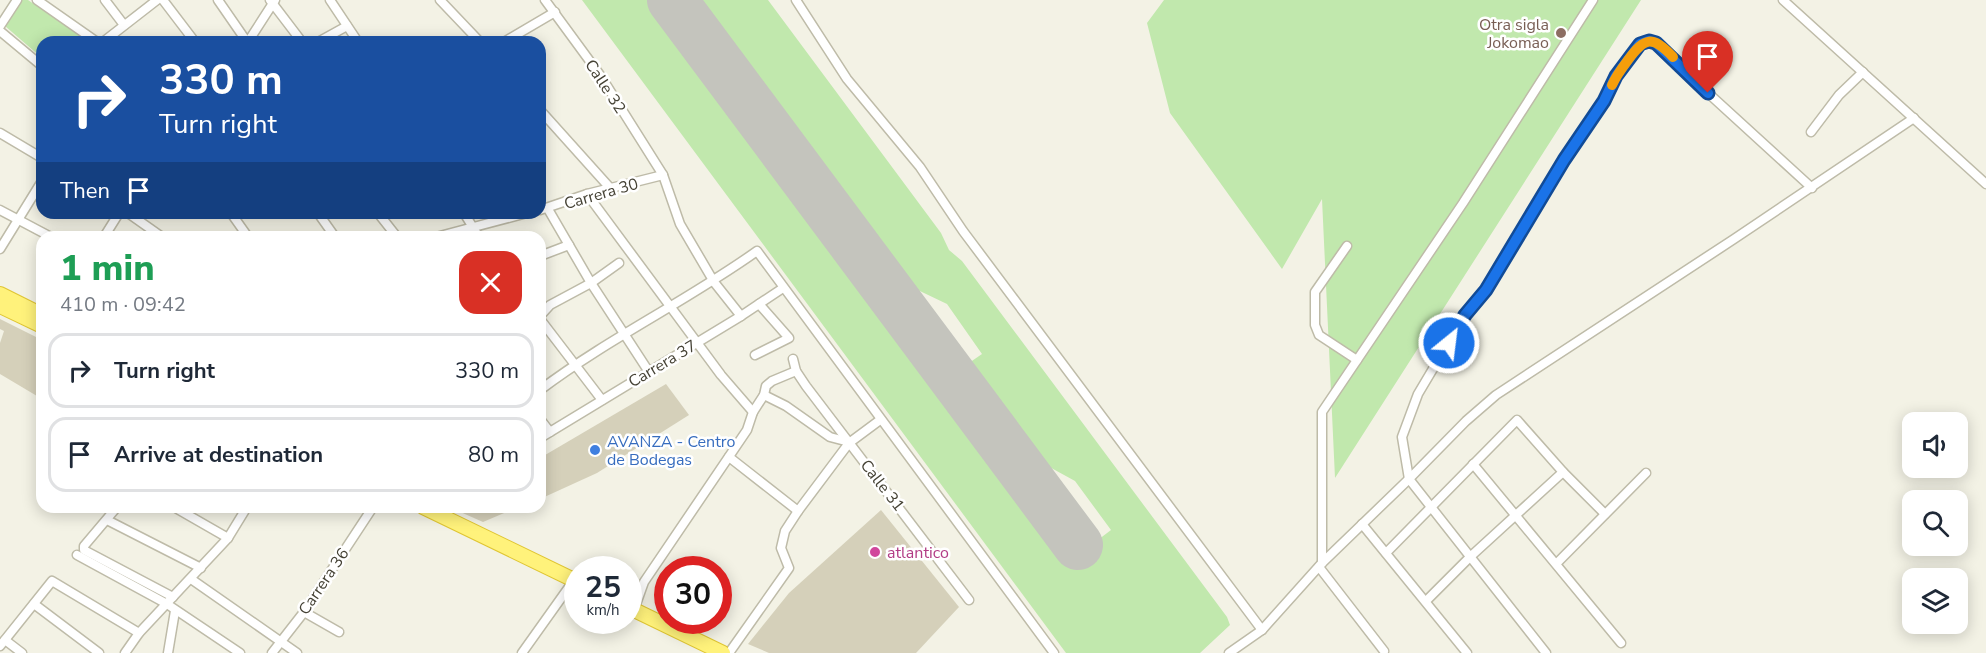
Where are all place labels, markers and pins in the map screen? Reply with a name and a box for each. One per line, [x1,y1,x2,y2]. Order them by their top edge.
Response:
place label: Otra sigla Jokomao [1479,14,1549,54]
marker: Otra sigla Jokomao [1554,26,1568,40]
pin [1682,31,1733,93]
place label: AVANZA - Centro de Bodegas [607,431,735,471]
marker: AVANZA - Centro de Bodegas [588,443,602,457]
place label: atlantico [887,542,949,564]
marker: atlantico [868,545,882,559]

